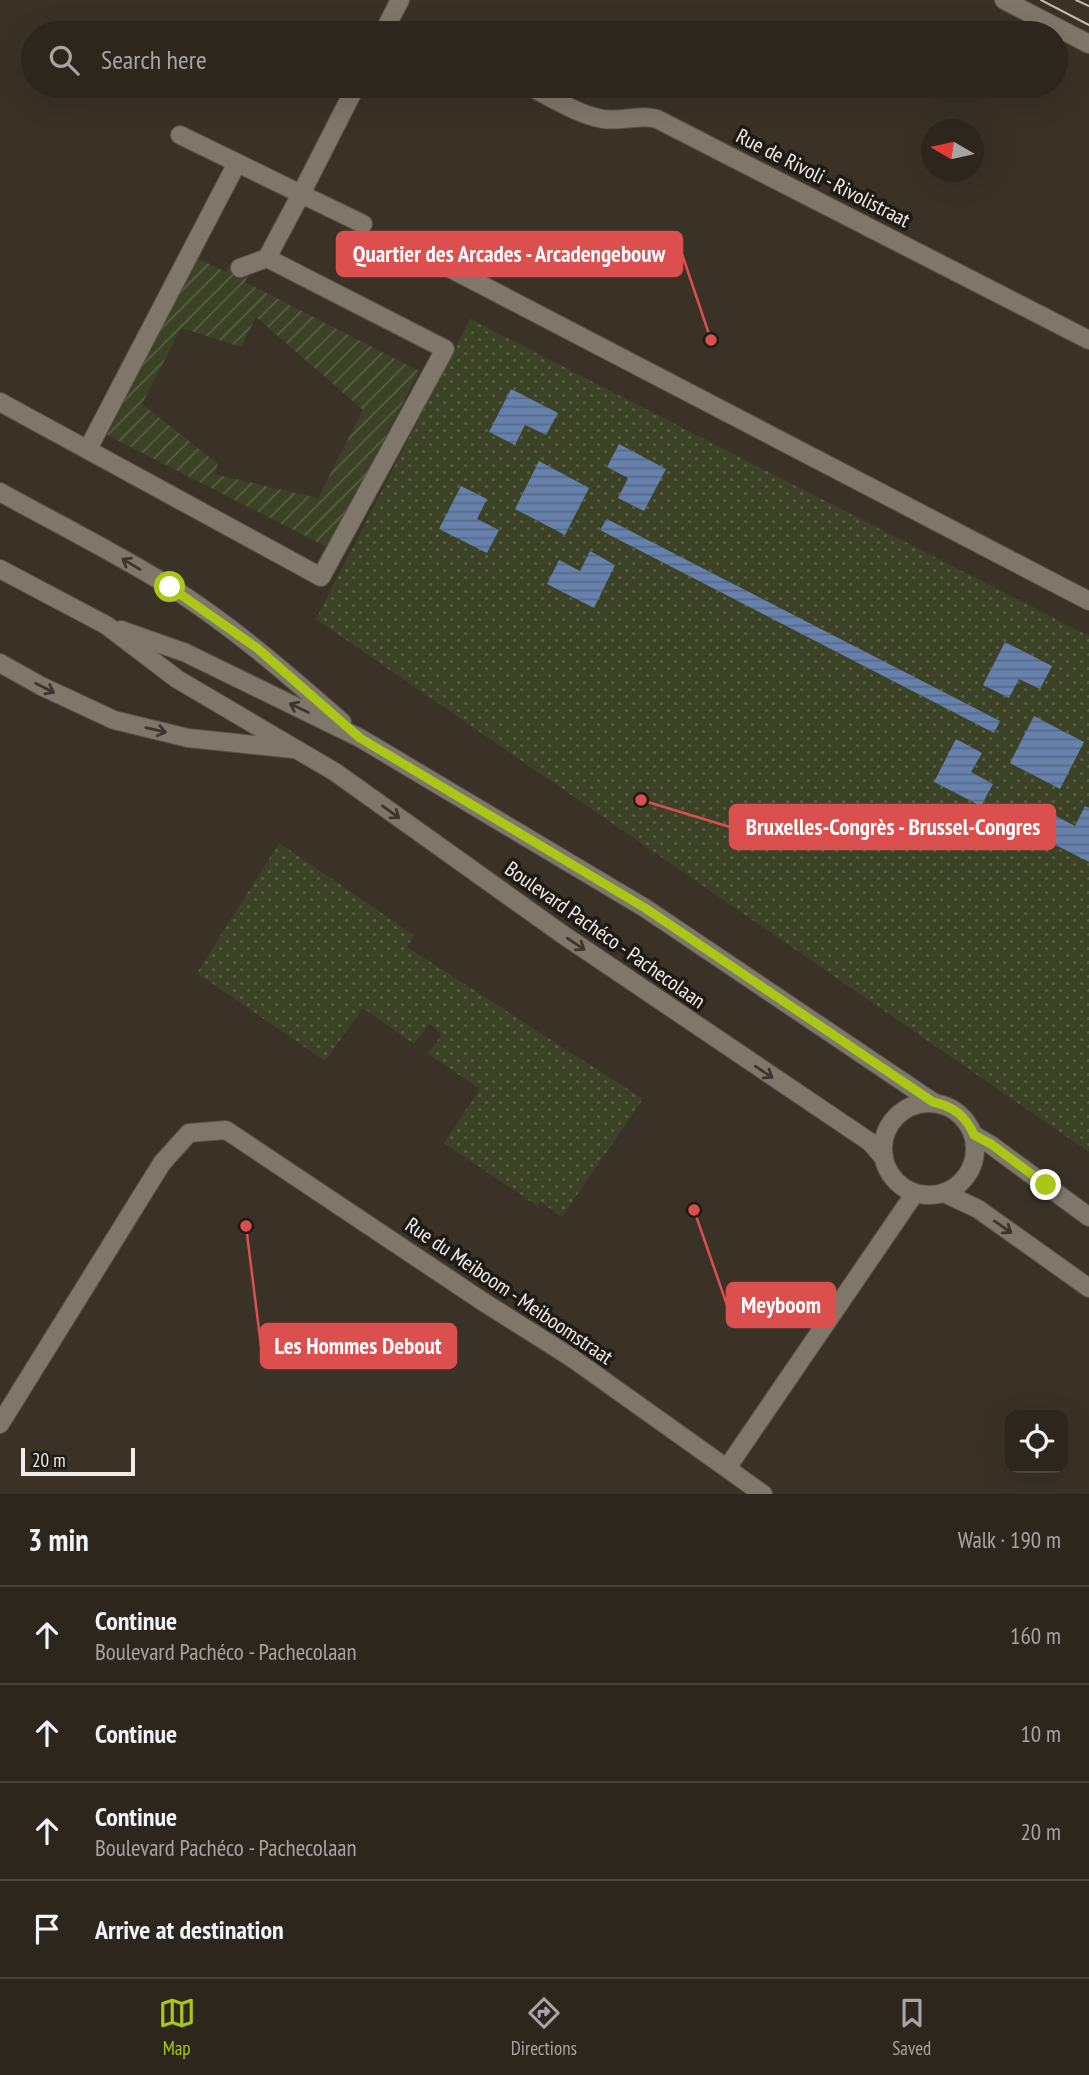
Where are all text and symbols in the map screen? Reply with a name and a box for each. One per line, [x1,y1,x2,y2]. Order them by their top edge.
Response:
search box [21,21,1068,98]
icon: search [45,41,83,79]
text: Search here [101,43,207,76]
north arrow [921,119,984,182]
street label: Rue de Rivoli - Rivolistraat [732,122,915,233]
callout: Quartier des Arcades - Arcadengebouw [337,232,682,276]
text: Quartier des Arcades - Arcadengebouw [353,239,666,268]
one-way arrow [121,556,141,570]
route start [154,571,185,602]
one-way arrow [34,681,55,695]
one-way arrow [289,701,310,714]
one-way arrow [145,724,167,737]
one-way arrow [381,805,400,819]
callout: Bruxelles-Congrès - Brussel-Congres [730,805,1055,849]
text: Bruxelles-Congrès - Brussel-Congres [746,812,1040,841]
street label: Boulevard Pachéco - Pachecolaan [500,855,711,1014]
one-way arrow [566,937,585,951]
one-way arrow [754,1065,774,1079]
route end [1030,1169,1061,1200]
street label: Rue du Meiboom - Meiboomstraat [400,1211,618,1370]
one-way arrow [993,1220,1012,1234]
callout: Meyboom [727,1283,835,1327]
text: Meyboom [741,1290,821,1319]
callout: Les Hommes Debout [261,1324,456,1368]
text: Les Hommes Debout [275,1331,442,1360]
map controls [1005,1410,1068,1473]
button: locate [1005,1410,1068,1473]
scale bar [21,1445,135,1477]
text: 20 m [32,1448,66,1472]
text: 3 min [28,1520,89,1559]
text: Walk · 190 m [958,1525,1061,1554]
text: Continue [95,1604,177,1637]
icon: ahead [28,1616,66,1654]
text: 160 m [1010,1621,1061,1650]
text: Boulevard Pachéco - Pachecolaan [95,1637,357,1666]
icon: ahead [28,1714,66,1752]
text: Continue [95,1717,177,1750]
text: 10 m [1020,1719,1061,1748]
text: Continue [95,1800,177,1833]
icon: ahead [28,1812,66,1850]
text: 20 m [1020,1817,1061,1846]
text: Boulevard Pachéco - Pachecolaan [95,1833,357,1862]
icon: arrive [28,1910,66,1948]
text: Arrive at destination [95,1913,284,1946]
tab: Map [158,1994,196,2060]
tab: Directions [511,1994,577,2060]
tab: Saved [892,1994,931,2060]

